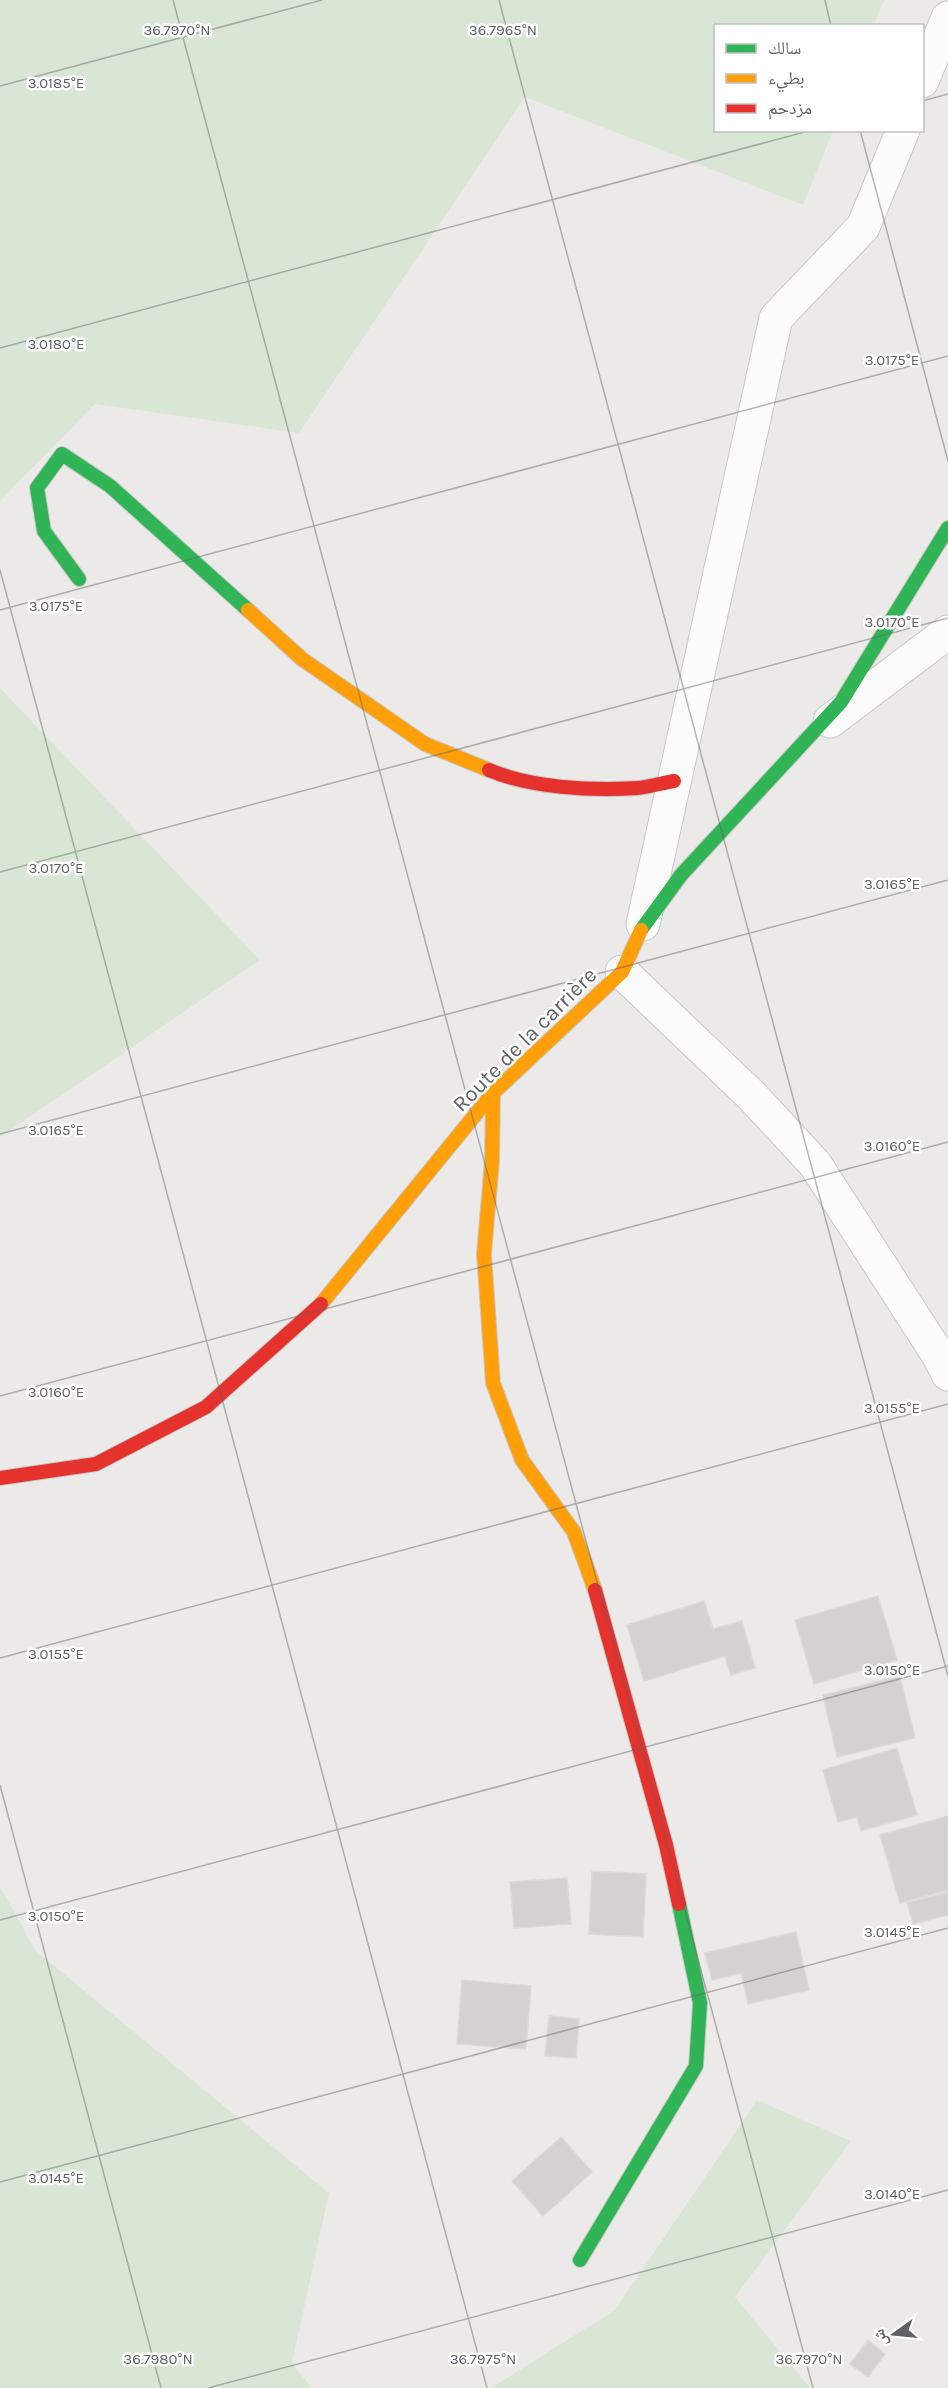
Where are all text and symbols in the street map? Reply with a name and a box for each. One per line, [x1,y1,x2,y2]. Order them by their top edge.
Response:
text: 36.7970°N [143,21,211,39]
text: 36.7965°N [469,21,537,39]
legend [714,24,924,132]
text: سالك [768,37,801,59]
text: بطيء [768,67,805,93]
text: 3.0185°E [28,74,84,92]
text: مزدحم [768,97,812,120]
text: 3.0180°E [27,335,85,353]
text: 3.0175°E [865,351,919,369]
text: 3.0175°E [29,597,83,615]
text: 3.0170°E [865,613,919,631]
text: 3.0170°E [29,859,83,877]
text: 3.0165°E [864,875,920,893]
street label: Route de la carrière [447,962,602,1117]
text: 3.0165°E [28,1121,84,1139]
text: 3.0160°E [864,1137,920,1155]
text: 3.0160°E [28,1383,84,1401]
text: 3.0155°E [864,1399,920,1417]
text: 3.0155°E [28,1645,84,1663]
text: 3.0150°E [864,1661,920,1679]
text: 3.0150°E [28,1907,84,1925]
text: 3.0145°E [864,1923,920,1941]
text: 3.0145°E [28,2169,84,2187]
text: 3.0140°E [864,2185,920,2203]
north arrow [864,2304,924,2364]
text: ش [869,2327,891,2348]
text: 36.7980°N [123,2350,193,2368]
text: 36.7975°N [450,2350,516,2368]
text: 36.7970°N [775,2350,843,2368]

